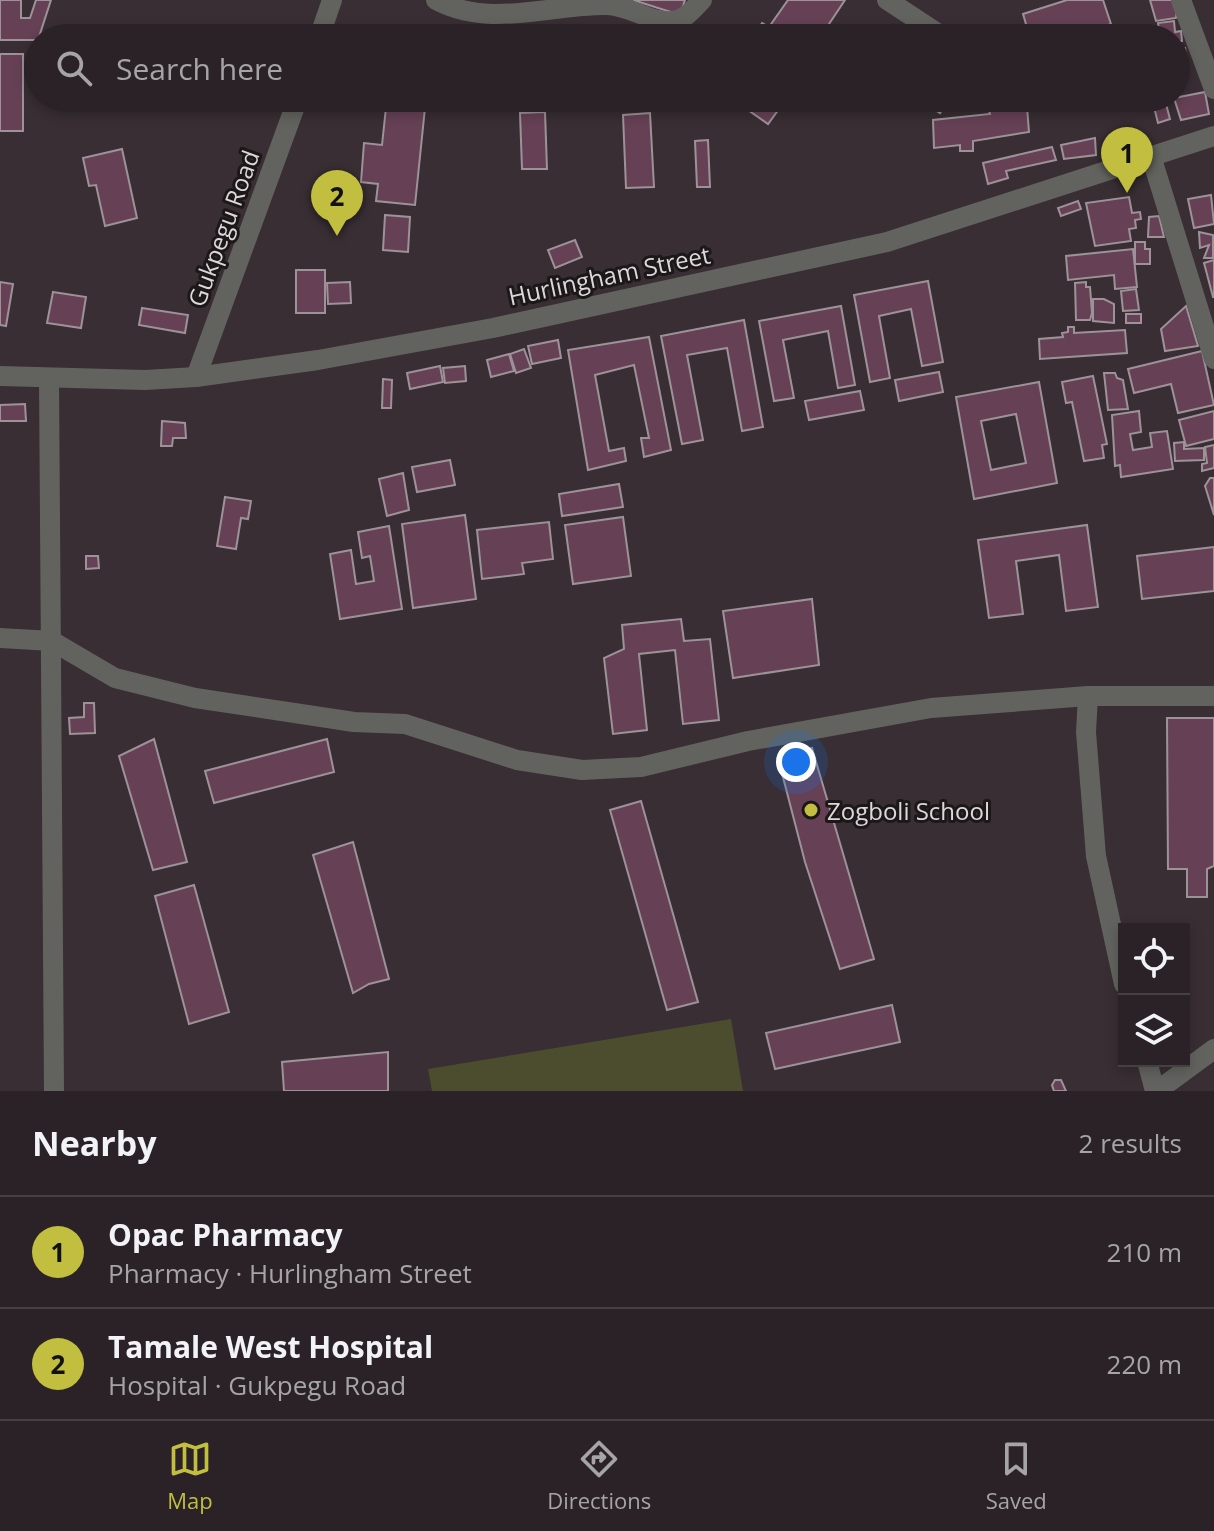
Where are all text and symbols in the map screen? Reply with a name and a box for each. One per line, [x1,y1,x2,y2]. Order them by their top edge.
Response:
search box [24,24,1190,112]
icon: search [52,46,96,90]
text: Search here [116,48,283,89]
pin: 1 [1101,127,1153,193]
street label: Gukpegu Road [179,145,267,311]
pin: 2 [311,170,363,236]
street label: Hurlingham Street [505,237,713,313]
your location [776,742,816,782]
place label: Zogboli School [827,794,990,827]
marker: Zogboli School [802,801,820,819]
map controls [1118,923,1190,1067]
button: locate [1118,923,1190,995]
button: layers [1118,995,1190,1067]
text: Nearby [32,1120,157,1166]
text: 2 results [1079,1125,1182,1161]
text: Opac Pharmacy [108,1214,343,1255]
text: 1 [51,1234,65,1270]
text: 210 m [1107,1234,1182,1270]
text: Pharmacy · Hurlingham Street [108,1255,472,1291]
text: Tamale West Hospital [108,1326,433,1367]
text: 2 [51,1346,65,1382]
text: 220 m [1107,1346,1182,1382]
text: Hospital · Gukpegu Road [108,1367,406,1403]
tab: Map [167,1437,213,1515]
tab: Directions [547,1437,651,1515]
tab: Saved [986,1437,1047,1515]

